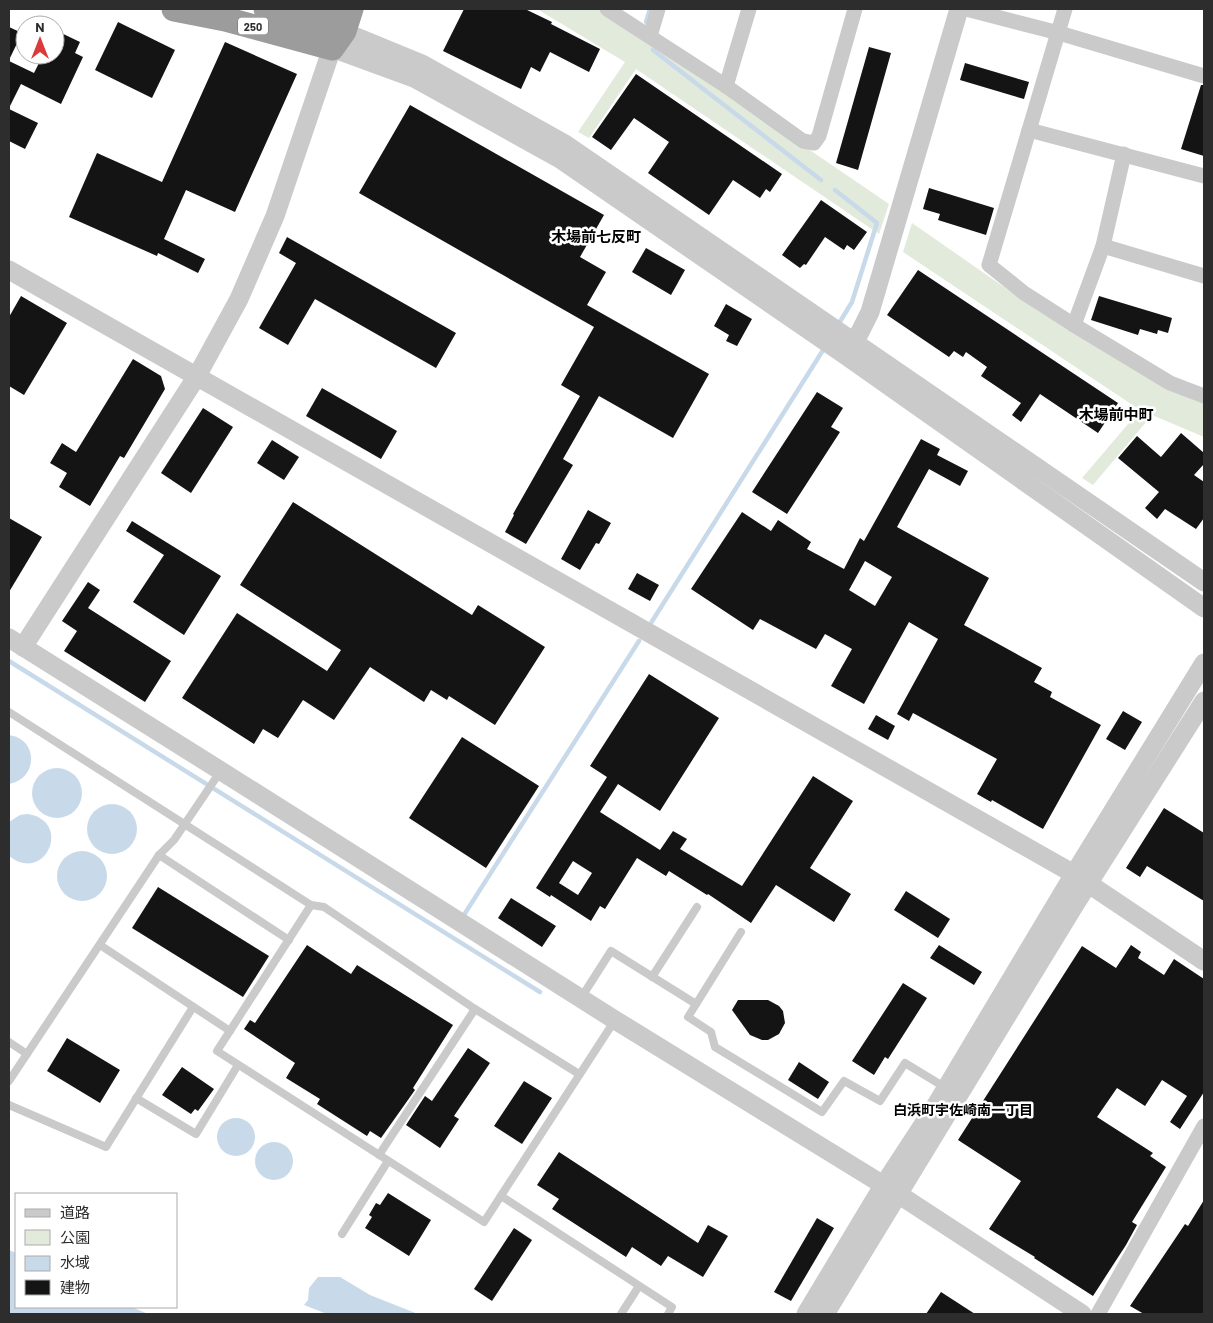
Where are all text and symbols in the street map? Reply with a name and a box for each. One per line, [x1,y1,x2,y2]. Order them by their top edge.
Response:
north arrow [15,15,65,65]
text: N [35,18,45,35]
road number: 250 [238,18,268,34]
district label: 木場前七反町 [551,227,641,245]
district label: 木場前中町 [1078,405,1154,423]
district label: 白浜町宇佐崎南一丁目 [893,1101,1033,1118]
legend [15,1193,178,1308]
text: 道路 [60,1203,90,1221]
text: 公園 [60,1228,90,1246]
text: 水域 [60,1253,90,1271]
text: 建物 [60,1278,90,1296]

